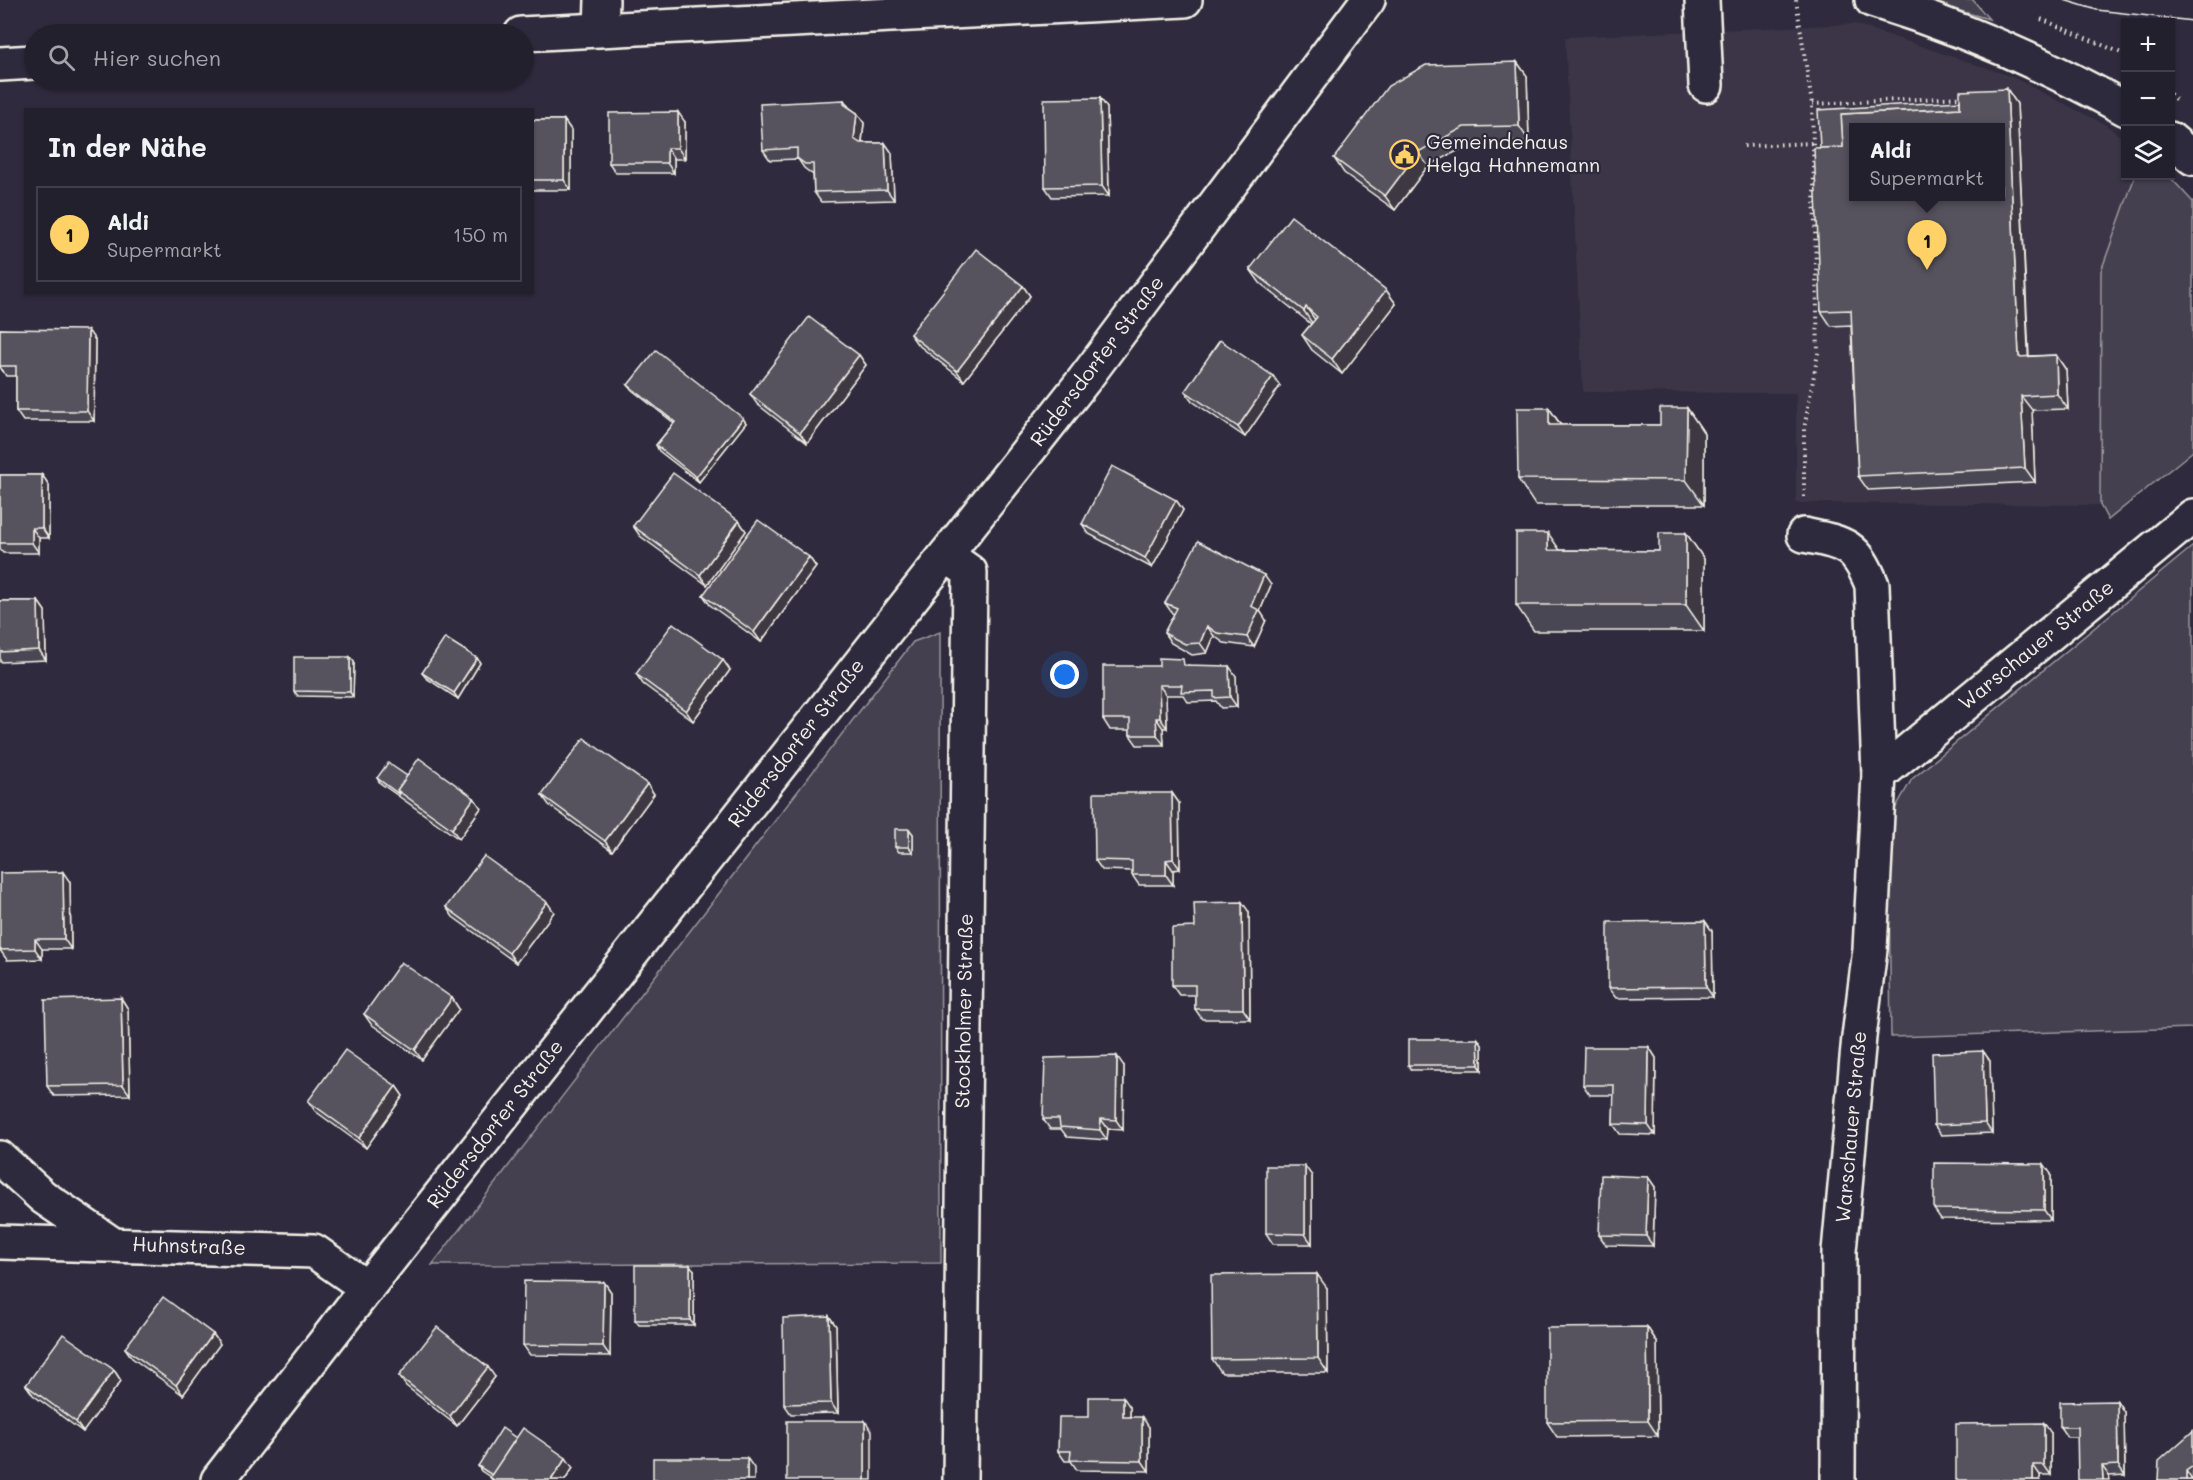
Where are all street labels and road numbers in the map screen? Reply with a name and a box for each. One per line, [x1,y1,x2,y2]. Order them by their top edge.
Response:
street label: Rüdersdorfer Straße [1023,270,1169,451]
street label: Warschauer Straße [1952,573,2118,715]
street label: Rüdersdorfer Straße [721,653,869,832]
street label: Stockholmer Straße [948,913,978,1109]
street label: Warschauer Straße [1829,1030,1871,1224]
street label: Rüdersdorfer Straße [420,1034,568,1213]
street label: Huhnstraße [132,1230,246,1260]

